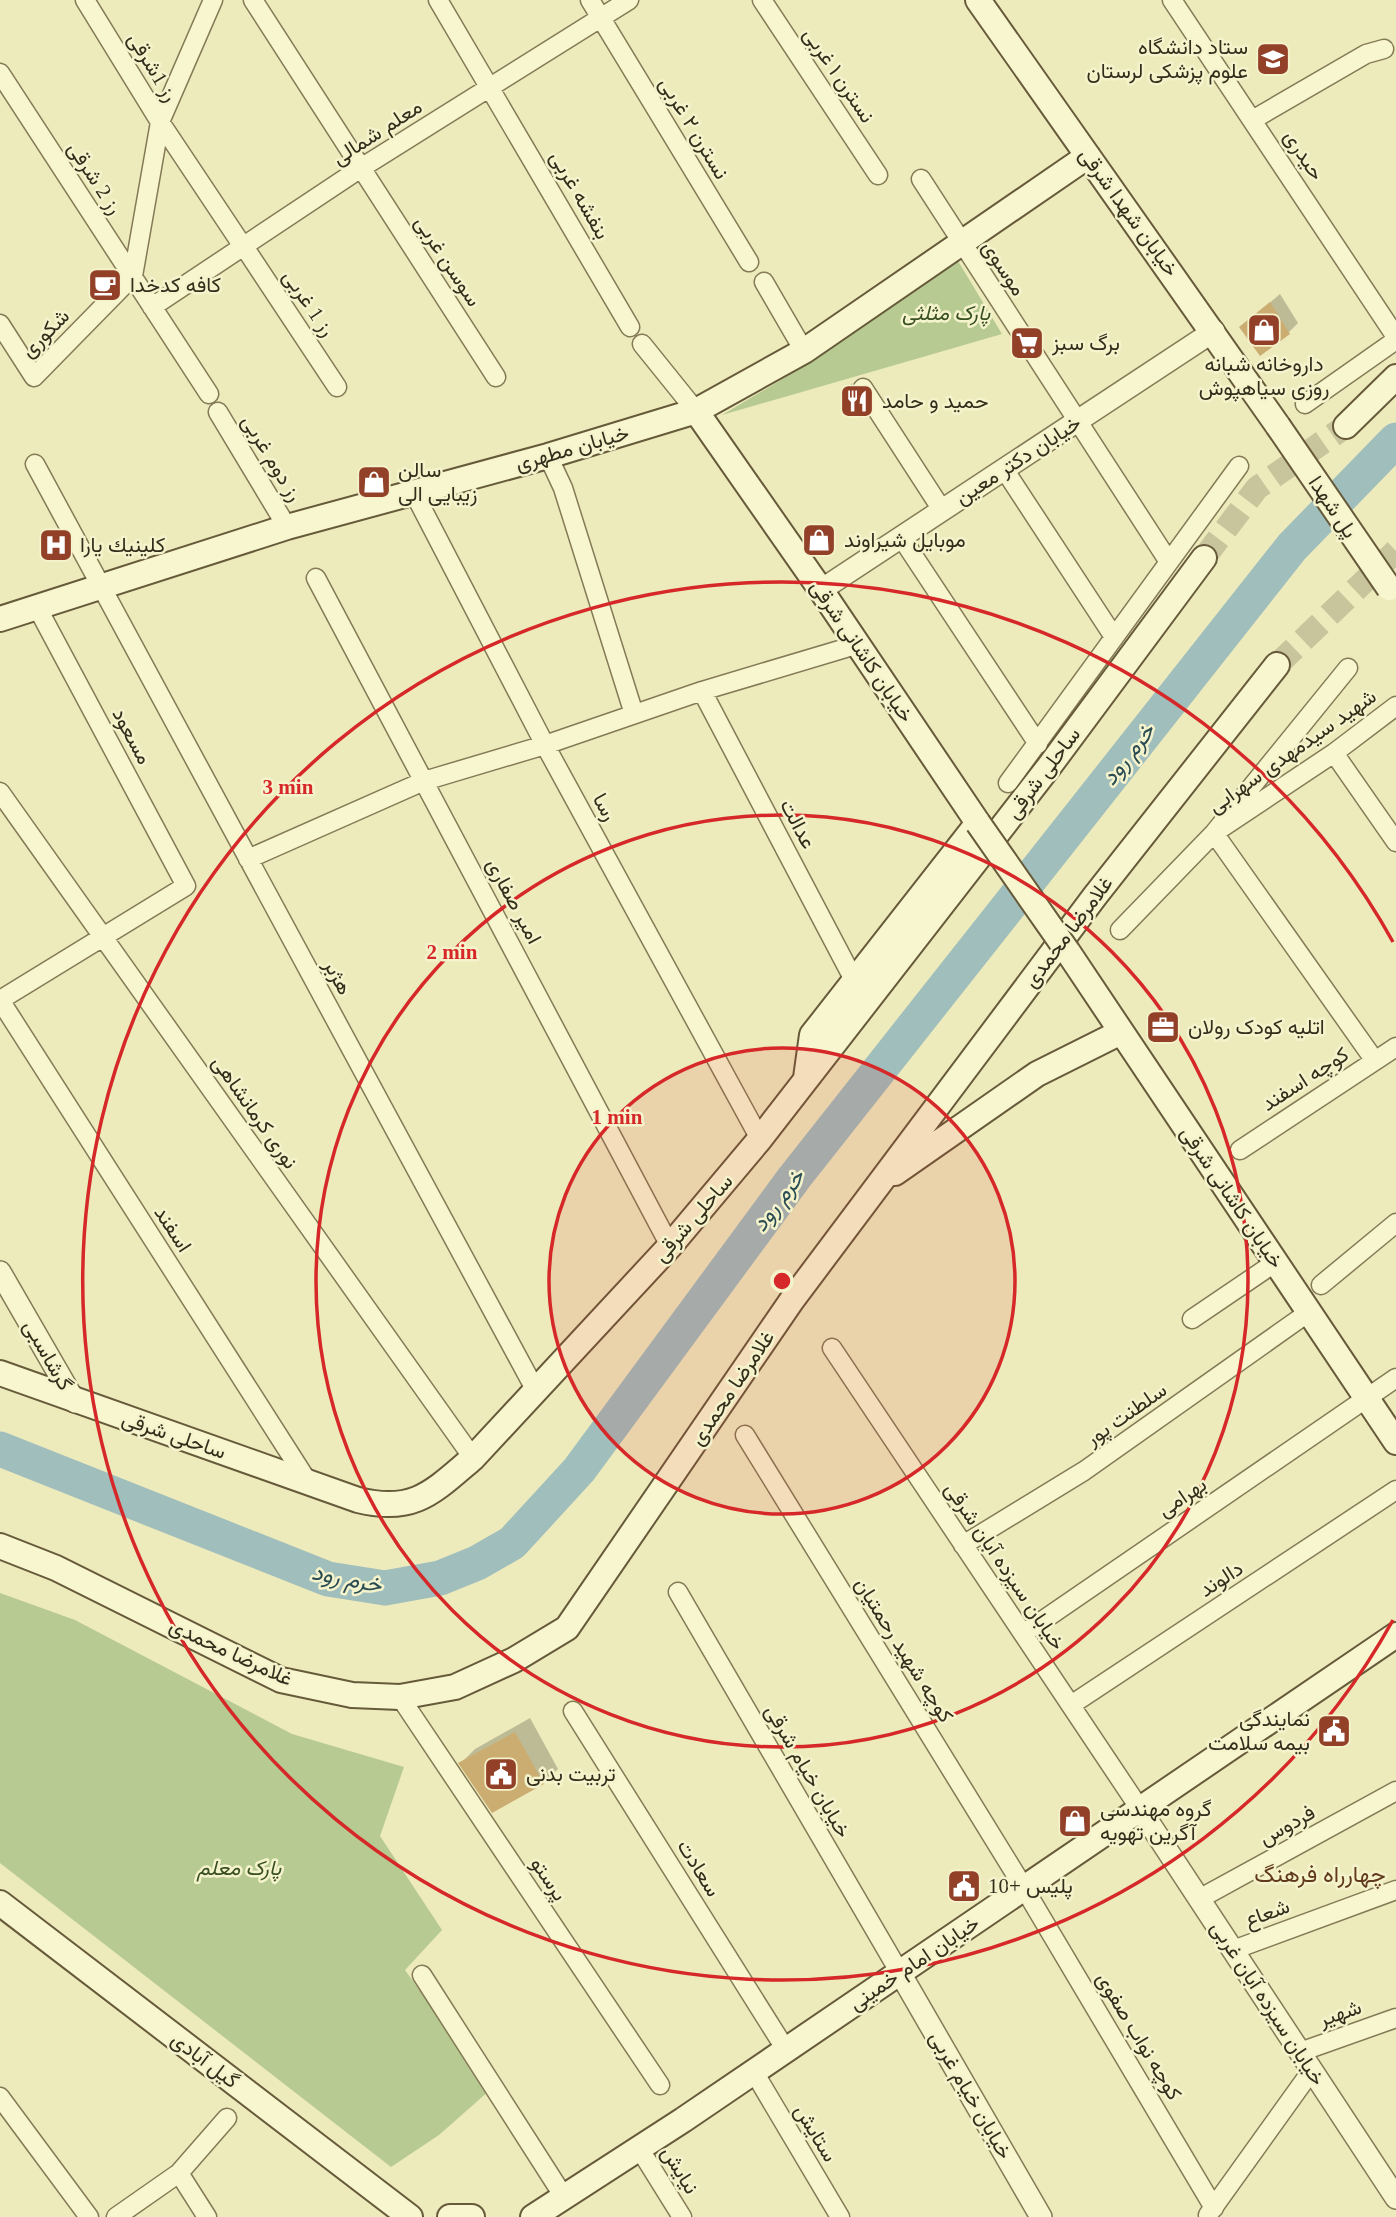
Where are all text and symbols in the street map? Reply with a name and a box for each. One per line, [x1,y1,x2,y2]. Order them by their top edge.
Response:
street label: نسترن ۱ غربی [798,23,880,128]
street label: رز 1شرقی [122,28,183,106]
place label: ستاد دانشگاه علوم پزشکی لرستان [1087,35,1248,85]
school or university icon: ستاد دانشگاه علوم پزشکی لرستان [1254,40,1292,78]
street label: نسترن ۲ غربی [653,73,734,184]
street label: معلم شمالی [328,94,427,172]
street label: حیدری [1278,125,1329,185]
street label: رز 2 شرقی [62,137,127,219]
street label: خیابان شهدا شرقی [1073,143,1184,282]
street label: بنفشه غربی [544,147,615,244]
street label: سوسن غربی [409,211,486,311]
street label: موسوی [976,236,1031,301]
street label: رز 1 غربی [277,265,340,342]
cafe icon: کافه کدخدا [86,266,124,304]
place label: کافه کدخدا [130,273,221,297]
park label: پارک مثلثی [902,301,990,327]
street label: شکوری [16,304,75,363]
shop icon: داروخانه شبانه روزی سیاهپوش [1245,311,1283,349]
supermarket icon: برگ سبز [1008,324,1046,362]
place label: برگ سبز [1051,331,1120,356]
place label: داروخانه شبانه روزی سیاهپوش [1199,352,1329,402]
restaurant icon: حمید و حامد [838,382,876,420]
place label: حمید و حامد [882,389,989,414]
street label: رز دوم غربی [235,410,307,507]
street label: خیابان دکتر معین [951,410,1086,510]
street label: خیابان مطهری [512,420,632,477]
place label: سالن زیبایی الی [398,458,477,507]
shop icon: سالن زیبایی الی [355,463,393,501]
street label: پل شهدا [1302,471,1362,544]
shop icon: موبایل شیراوند [800,521,838,559]
hospital icon: كلينيك يارا [37,526,75,564]
place label: موبایل شیراوند [844,528,966,553]
place label: كلينيك يارا [80,533,165,558]
street label: خیابان کاشانی شرقی [805,575,919,727]
street label: شهید سیدمهدی سهرابی [1203,684,1381,819]
street label: مسعود [106,704,157,769]
water label: خرم رود [1097,718,1163,792]
street label: ساحلی شرقی [1001,723,1086,824]
text: 3 min [263,775,314,799]
street label: رسا [587,789,622,825]
street label: عدالت [775,795,821,853]
street label: امیر صفاری [481,854,546,948]
street label: غلامرضا محمدی [1018,872,1118,993]
text: 2 min [427,940,478,964]
street label: هژبر [317,954,357,999]
office icon: اتلیه کودک رولان [1144,1008,1182,1046]
place label: اتلیه کودک رولان [1188,1015,1325,1040]
street label: کوچه اسفند [1257,1042,1354,1118]
street label: نوری کرمانشاهی [206,1051,303,1174]
text: 1 min [592,1105,643,1129]
street label: خیابان کاشانی شرقی [1175,1121,1289,1273]
water label: خرم رود [747,1164,812,1238]
street label: ساحلی شرقی [648,1169,738,1267]
street label: اسفند [149,1201,197,1257]
centre of rings [770,1269,794,1293]
street label: گرشاسبی [17,1316,78,1395]
street label: غلامرضا محمدی [685,1326,780,1450]
street label: سلطنت پور [1080,1377,1172,1453]
street label: ساحلی شرقی [119,1406,229,1465]
street label: بهرامی [1153,1472,1211,1523]
street label: خیابان سیزده آبان شرقی [939,1478,1070,1655]
street label: دالوند [1195,1556,1248,1603]
water label: خرم رود [309,1559,385,1601]
street label: کوچه شهید رحمتیان [848,1573,958,1728]
street label: غلامرضا محمدی [165,1613,296,1692]
street label: خیابان خیام شرقی [758,1700,856,1843]
place label: نمایندگی بیمه سلامت [1208,1707,1310,1755]
public building icon: نمایندگی بیمه سلامت [1315,1712,1353,1750]
public building icon: تربیت بدنی [482,1755,520,1793]
place label: تربیت بدنی [526,1762,616,1787]
place label: گروه مهندسی آگرین تهویه [1100,1797,1212,1846]
street label: فردوس [1255,1800,1320,1851]
shop icon: گروه مهندسی آگرین تهویه [1056,1802,1094,1840]
street label: سعادت [672,1835,726,1901]
street label: پرستو [524,1853,572,1906]
park label: پارک معلم [196,1856,282,1882]
district label: چهارراه فرهنگ [1254,1862,1386,1890]
public building icon: پلیس +10 [945,1867,983,1905]
place label: پلیس +10 [988,1874,1073,1900]
street label: شعاع [1241,1894,1293,1934]
street label: خیابان امام خمینی [844,1911,985,2017]
street label: خیابان سیزده آبان غربی [1205,1916,1330,2090]
street label: کوچه نواب صفوی [1090,1968,1187,2105]
street label: شهیر [1315,1995,1365,2033]
street label: گیل آبادی [166,2027,244,2093]
street label: خیابان خیام غربی [923,2027,1017,2164]
street label: ستایش [790,2100,842,2166]
street label: نیایش [656,2142,704,2198]

